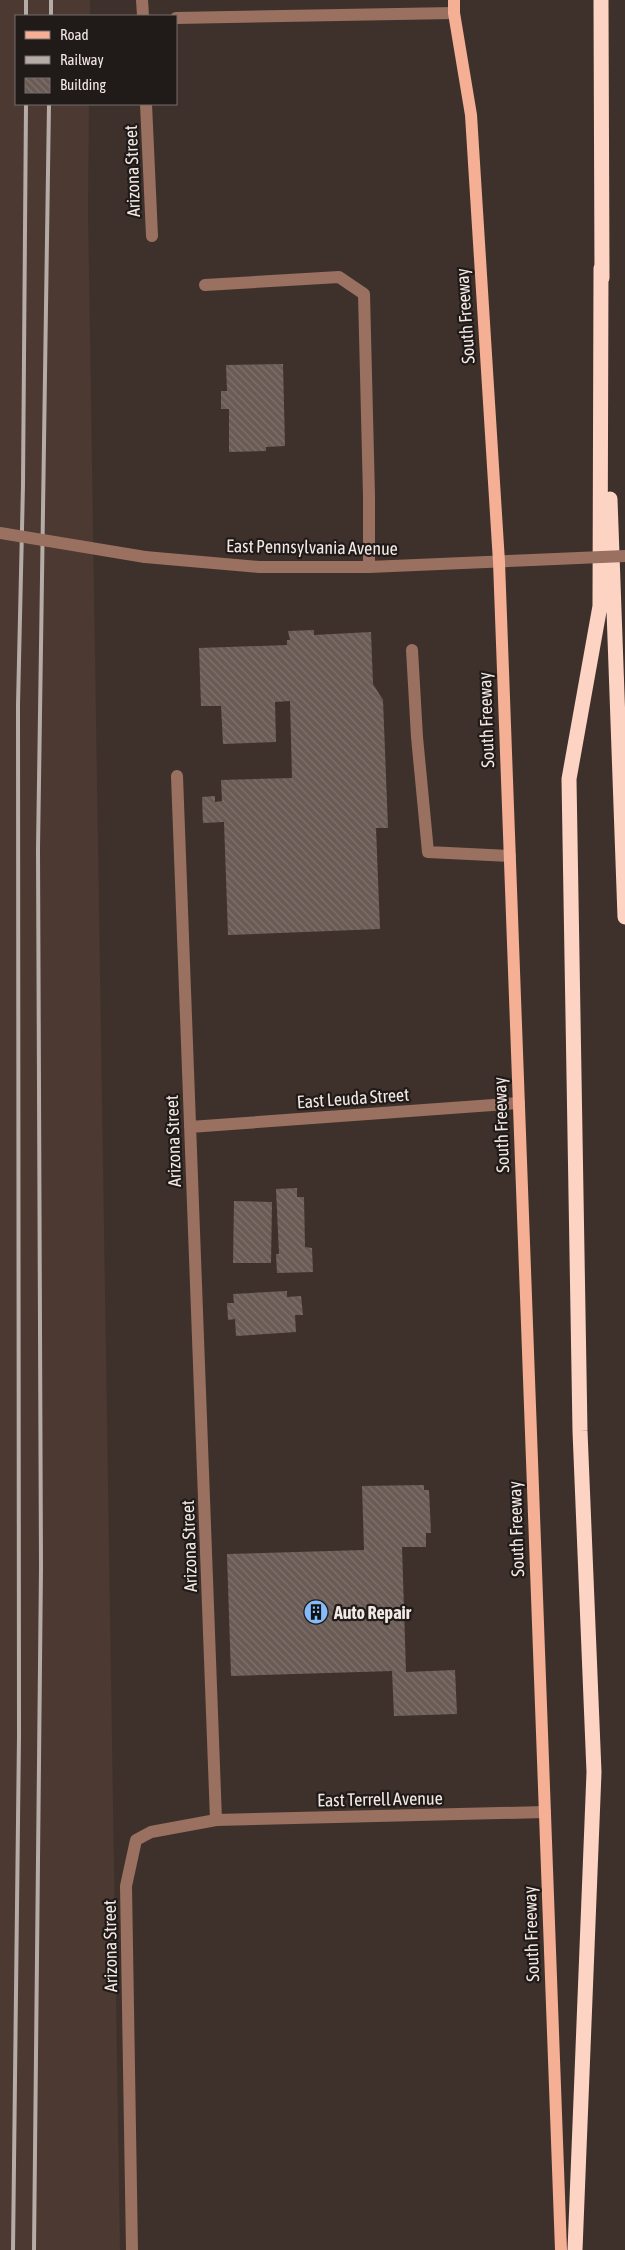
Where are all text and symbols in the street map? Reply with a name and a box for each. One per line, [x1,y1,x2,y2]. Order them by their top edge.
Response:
legend [15,15,178,105]
text: Road [60,26,89,43]
text: Railway [60,51,104,68]
text: Building [60,76,106,93]
street label: Arizona Street [120,125,144,217]
street label: South Freeway [451,268,479,364]
street label: East Pennsylvania Avenue [226,535,398,559]
street label: South Freeway [474,672,498,768]
street label: South Freeway [489,1077,513,1173]
street label: East Leuda Street [296,1084,410,1112]
street label: Arizona Street [161,1095,185,1187]
street label: South Freeway [504,1481,528,1577]
street label: Arizona Street [177,1500,201,1592]
building icon: Auto Repair [303,1599,329,1625]
place label: Auto Repair [333,1602,412,1623]
street label: East Terrell Avenue [317,1787,443,1811]
street label: South Freeway [519,1886,543,1982]
street label: Arizona Street [99,1900,121,1992]

